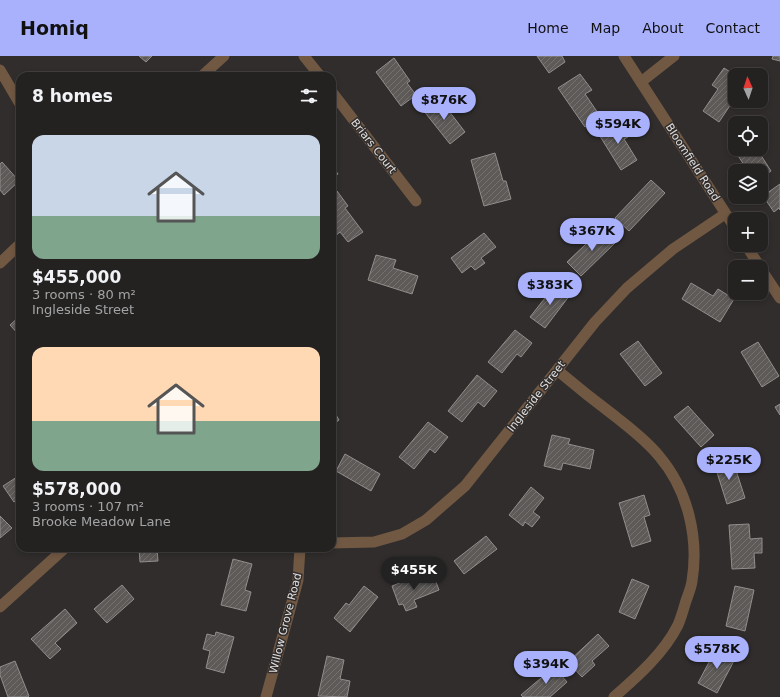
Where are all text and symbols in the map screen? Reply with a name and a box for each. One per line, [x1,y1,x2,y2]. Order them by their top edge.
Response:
text: Homiq [20,17,89,39]
text: Home [527,20,569,36]
text: Map [591,20,620,36]
text: About [642,20,684,36]
text: Contact [706,20,760,36]
north arrow [728,68,768,108]
map controls [728,68,768,300]
icon: filters [298,85,320,107]
text: 8 homes [32,86,113,106]
pin: $876K [416,87,472,121]
text: $876K [421,92,467,107]
pin: $594K [590,111,646,145]
street label: Briars Court [348,116,399,177]
text: $594K [595,116,641,131]
button: locate [728,116,768,156]
street label: Bloomfield Road [663,121,722,203]
icon: home [140,161,212,233]
button: layers [728,164,768,204]
button: + [728,212,768,252]
pin: $367K [564,218,620,252]
text: $367K [569,223,615,238]
button: − [728,260,768,300]
text: $455,000 [32,267,121,287]
pin: $383K [522,272,578,306]
text: $383K [527,277,573,292]
text: 3 rooms · 80 m² [32,287,136,302]
text: Ingleside Street [32,302,134,317]
street label: Ingleside Street [505,358,569,434]
icon: home [140,373,212,445]
pin: $225K [701,447,757,481]
text: $225K [706,452,752,467]
text: $578,000 [32,479,121,499]
text: 3 rooms · 107 m² [32,499,144,514]
text: Brooke Meadow Lane [32,514,171,529]
pin: $455K [386,557,442,591]
text: $455K [391,562,437,577]
street label: Willow Grove Road [267,572,304,675]
pin: $578K [689,636,745,670]
text: $578K [694,641,740,656]
pin: $394K [518,651,574,685]
text: $394K [523,656,569,671]

